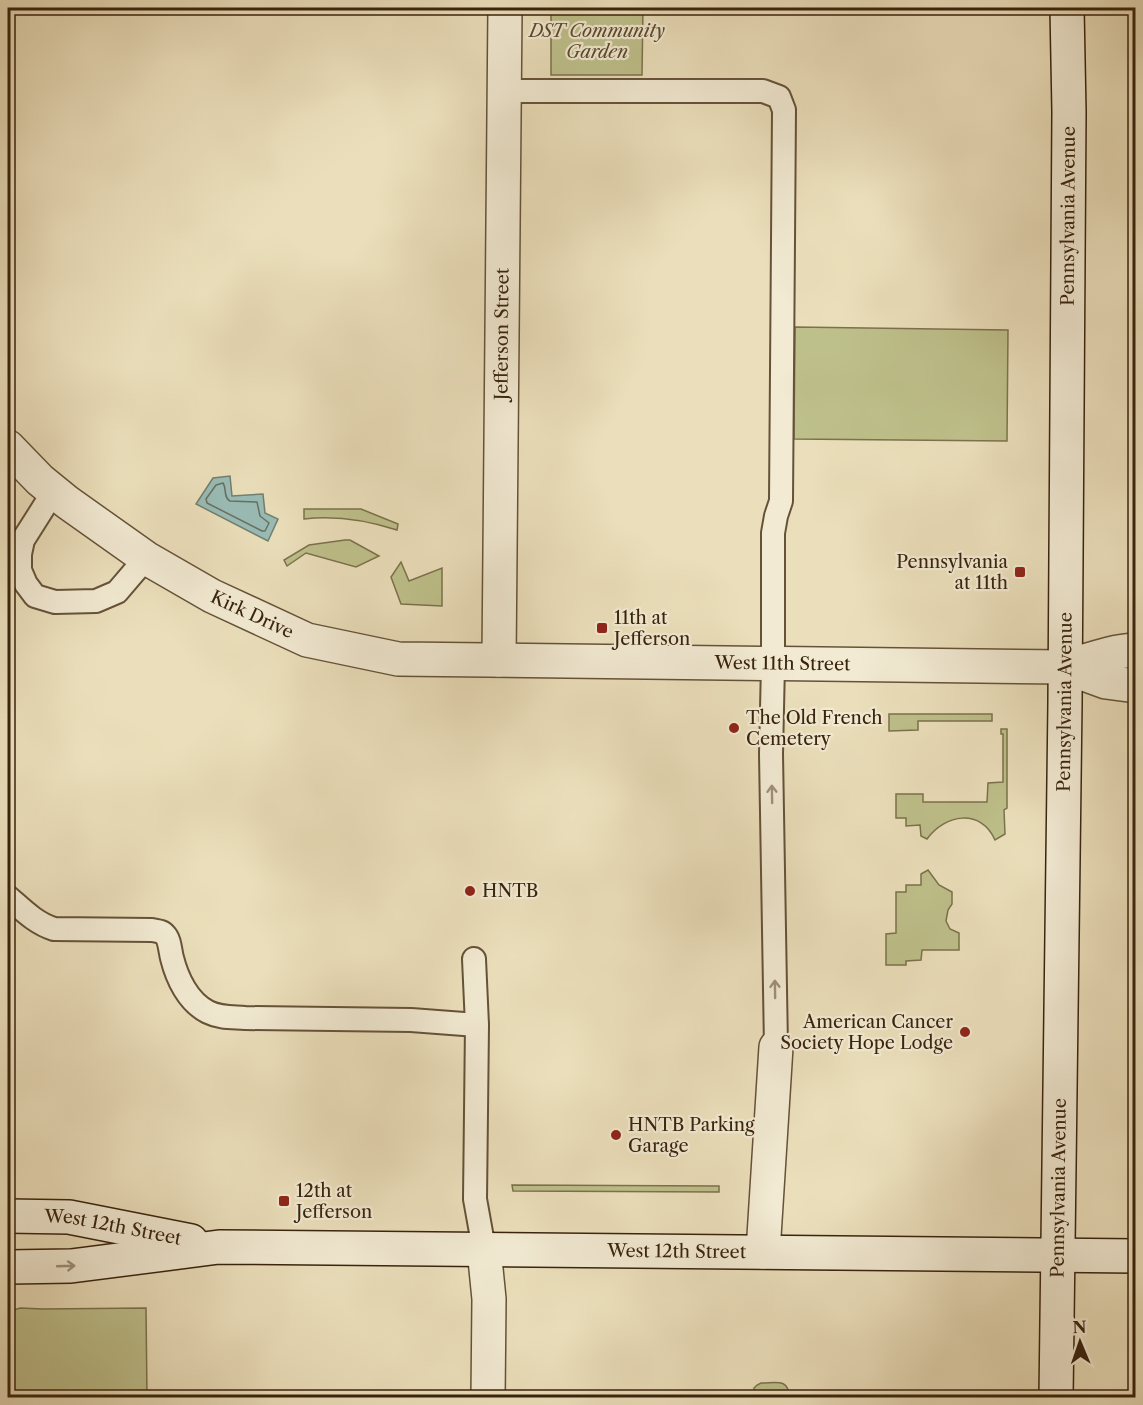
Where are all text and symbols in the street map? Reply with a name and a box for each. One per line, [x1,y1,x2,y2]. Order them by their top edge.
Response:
park label: DST Community Garden [527,20,665,63]
street label: Pennsylvania Avenue [1057,126,1080,306]
street label: Jefferson Street [490,267,514,403]
place label: Pennsylvania at 11th [896,551,1008,594]
marker: Pennsylvania at 11th [1013,565,1027,579]
street label: Kirk Drive [207,586,297,643]
place label: 11th at Jefferson [611,607,690,650]
street label: Pennsylvania Avenue [1053,612,1077,792]
marker: 11th at Jefferson [595,621,609,635]
street label: West 11th Street [713,652,851,675]
place label: The Old French Cemetery [746,707,883,750]
marker: The Old French Cemetery [727,721,741,735]
one-way arrow [766,784,778,804]
place label: HNTB [482,880,538,902]
marker: HNTB [463,884,477,898]
one-way arrow [769,979,781,999]
place label: American Cancer Society Hope Lodge [780,1011,953,1054]
marker: American Cancer Society Hope Lodge [958,1025,972,1039]
street label: Pennsylvania Avenue [1047,1098,1071,1278]
place label: HNTB Parking Garage [628,1114,755,1157]
marker: HNTB Parking Garage [609,1128,623,1142]
place label: 12th at Jefferson [293,1180,372,1223]
marker: 12th at Jefferson [277,1194,291,1208]
street label: West 12th Street [43,1206,184,1250]
street label: West 12th Street [606,1240,747,1263]
one-way arrow [55,1260,75,1271]
north arrow [1050,1312,1110,1372]
text: N [1072,1317,1087,1337]

